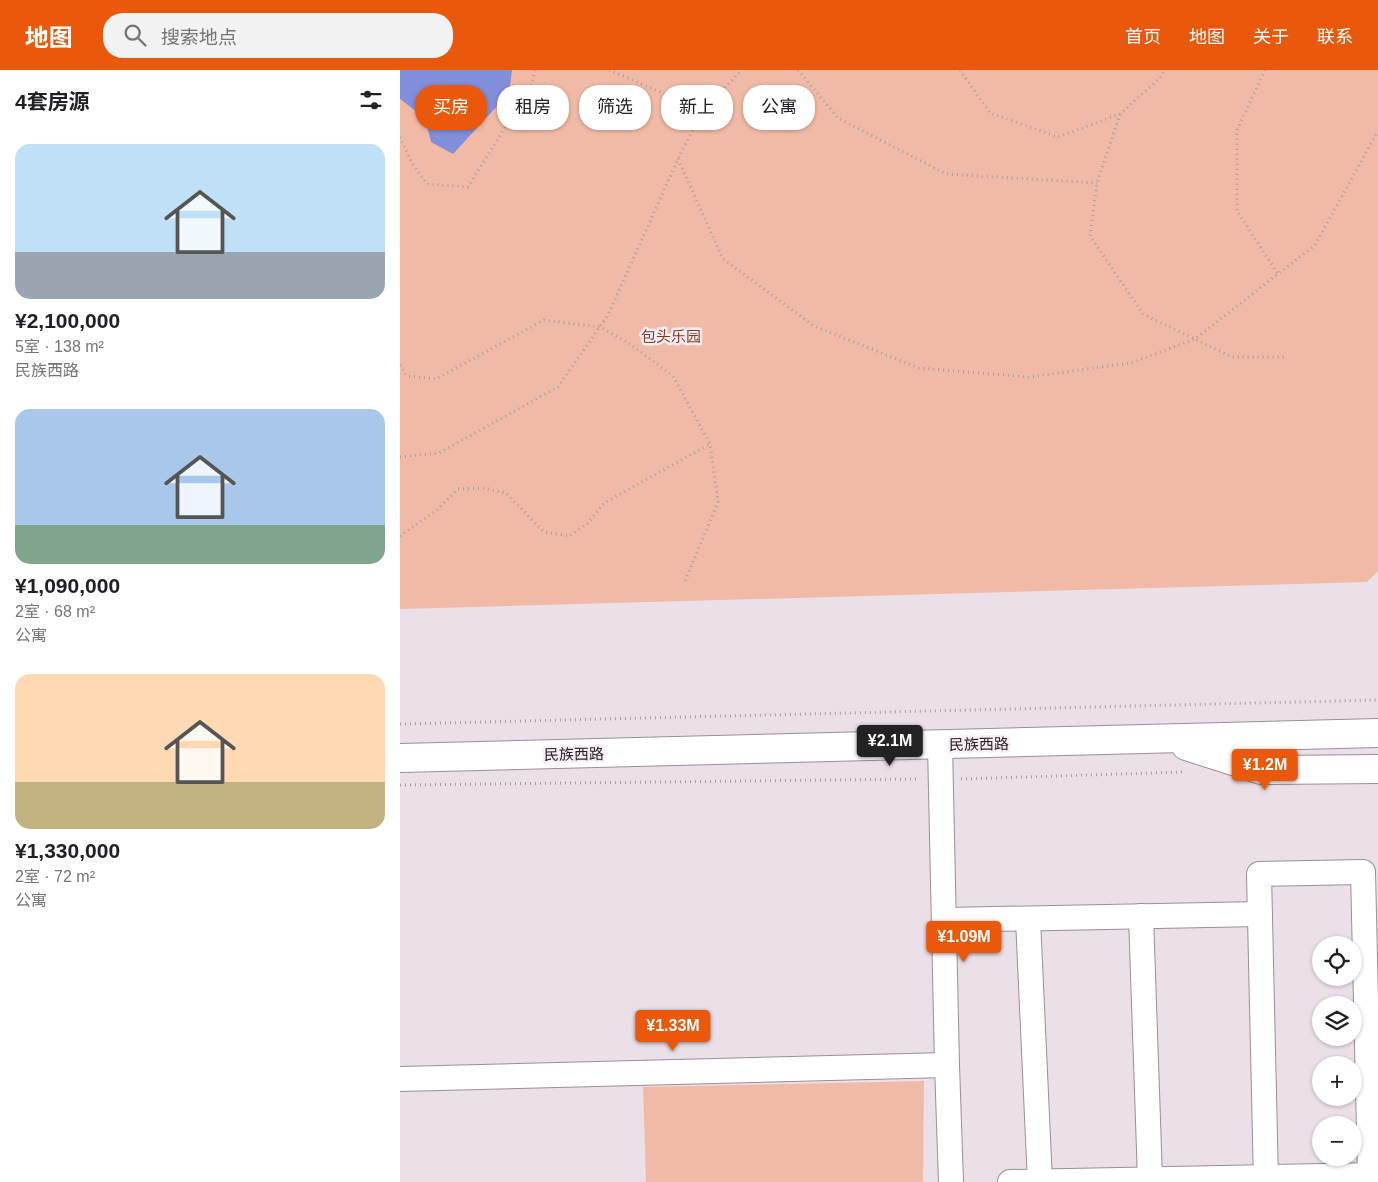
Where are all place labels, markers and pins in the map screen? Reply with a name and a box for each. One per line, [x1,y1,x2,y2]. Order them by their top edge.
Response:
pin: ¥2.1M [855,724,925,767]
pin: ¥1.2M [1230,748,1300,791]
pin: ¥1.09M [923,920,1005,963]
pin: ¥1.33M [632,1010,714,1052]

